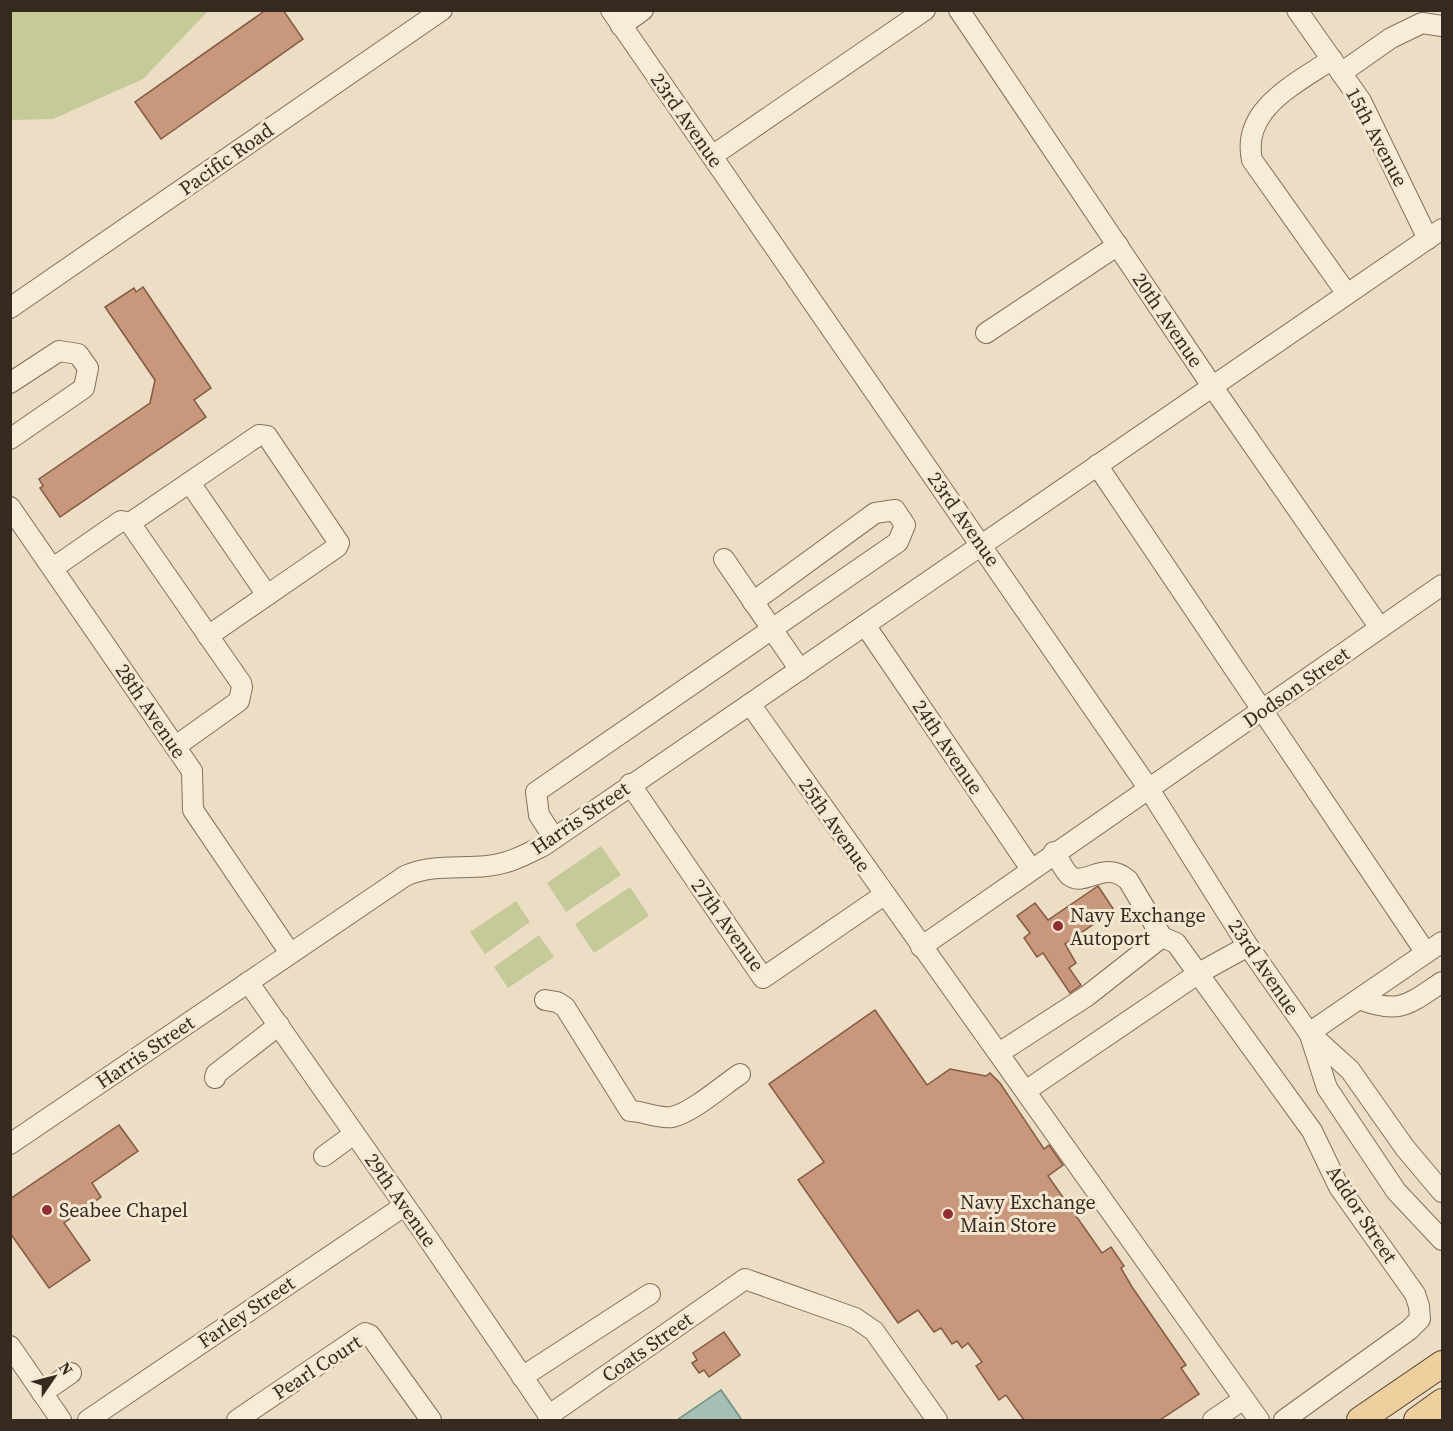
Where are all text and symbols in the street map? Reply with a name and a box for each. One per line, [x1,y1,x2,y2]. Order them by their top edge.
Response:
street label: 23rd Avenue [644,67,730,173]
street label: 15th Avenue [1339,82,1415,192]
street label: Pacific Road [173,116,279,202]
street label: 20th Avenue [1126,267,1210,373]
street label: 23rd Avenue [921,466,1007,572]
street label: Dodson Street [1237,639,1355,734]
street label: 28th Avenue [109,658,193,764]
street label: 24th Avenue [906,694,990,800]
street label: 25th Avenue [792,772,878,878]
street label: Harris Street [525,774,635,861]
street label: 27th Avenue [685,873,771,977]
place label: Navy Exchange Autoport [1070,901,1206,952]
street label: 23rd Avenue [1222,914,1306,1020]
marker: Navy Exchange Autoport [1051,919,1065,933]
street label: Harris Street [90,1008,200,1095]
street label: 29th Avenue [358,1147,444,1253]
street label: Addor Street [1320,1160,1404,1269]
place label: Navy Exchange Main Store [960,1188,1096,1239]
place label: Seabee Chapel [59,1196,188,1224]
marker: Seabee Chapel [40,1203,54,1217]
marker: Navy Exchange Main Store [941,1207,955,1221]
street label: Farley Street [192,1269,301,1355]
street label: Coats Street [596,1305,699,1389]
street label: Pearl Court [267,1328,367,1406]
north arrow [24,1347,84,1407]
text: N [54,1357,79,1380]

